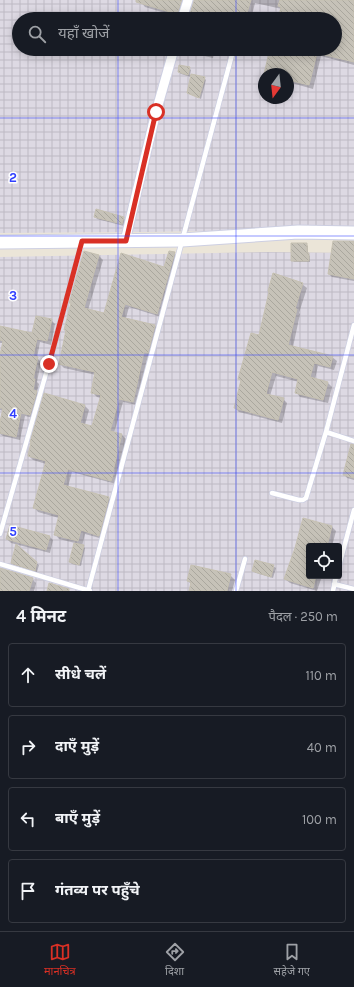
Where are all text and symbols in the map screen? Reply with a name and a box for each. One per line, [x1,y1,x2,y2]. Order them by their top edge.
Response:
search box [12,12,342,56]
icon: search [26,23,48,45]
text: यहाँ खोजें [58,24,109,42]
north arrow [258,68,294,104]
route start [147,103,165,121]
text: 2 [9,170,17,185]
text: 3 [9,288,17,303]
route end [40,355,58,373]
text: 4 [9,406,17,421]
text: 5 [9,524,17,539]
map controls [306,543,342,579]
button: locate [306,543,342,579]
text: 4 मिनट [16,606,66,626]
text: पैदल · 250 m [269,609,338,624]
icon: ahead [17,664,39,686]
text: सीधे चलें [55,665,106,683]
text: 110 m [305,668,337,683]
icon: right [17,736,39,758]
text: दाएँ मुड़ें [55,737,99,755]
text: 40 m [307,740,337,755]
icon: left [17,808,39,830]
text: बाएँ मुड़ें [55,809,100,827]
text: 100 m [302,812,337,827]
icon: arrive [17,880,39,902]
text: गंतव्य पर पहुँचे [55,881,140,899]
tab: मानचित्र [44,941,75,979]
tab: दिशा [164,941,186,979]
tab: सहेजे गए [274,941,310,979]

